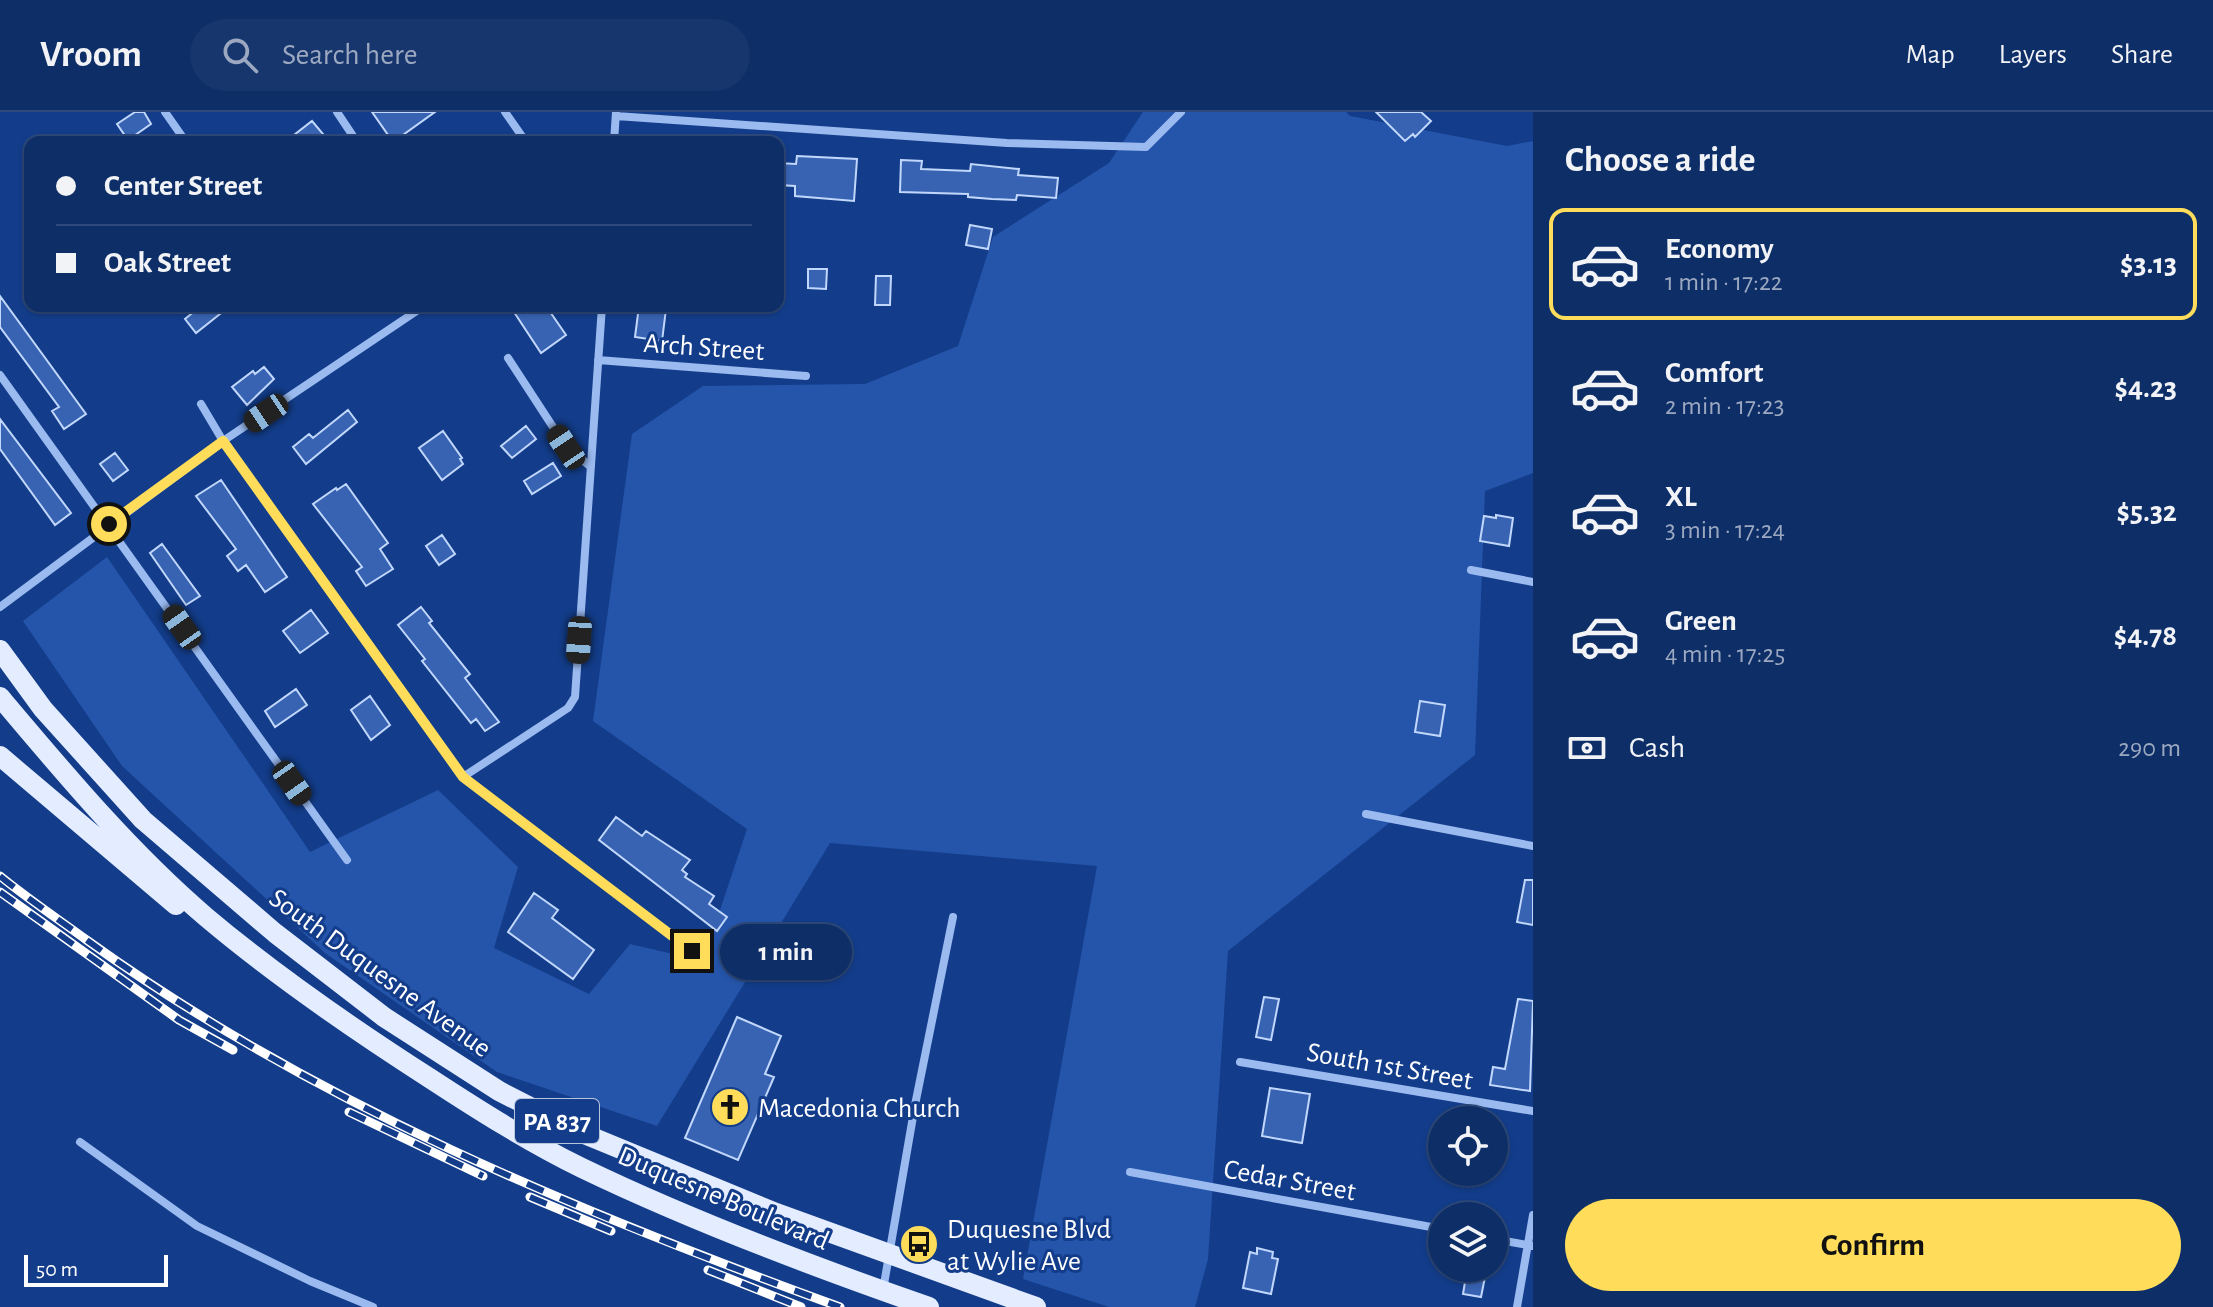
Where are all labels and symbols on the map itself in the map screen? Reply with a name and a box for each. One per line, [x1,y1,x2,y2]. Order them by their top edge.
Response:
street label: Arch Street [643,330,765,366]
car [239,390,293,436]
car [543,420,589,474]
route start [91,506,127,542]
car [158,600,206,654]
car [565,615,593,665]
car [268,756,316,810]
street label: South Duquesne Avenue [264,884,496,1063]
callout: 1 min [720,923,852,979]
route end [674,933,710,969]
street label: South 1st Street [1304,1039,1475,1095]
church icon: Macedonia Church [709,1086,751,1128]
place label: Macedonia Church [758,1095,961,1123]
road number: PA 837 [515,1099,599,1143]
street label: Duquesne Boulevard [614,1142,833,1256]
street label: Cedar Street [1221,1156,1358,1206]
place label: Duquesne Blvd at Wylie Ave [947,1216,1111,1276]
bus stop icon: Duquesne Blvd at Wylie Ave [898,1223,940,1265]
scale bar [24,1251,168,1287]

